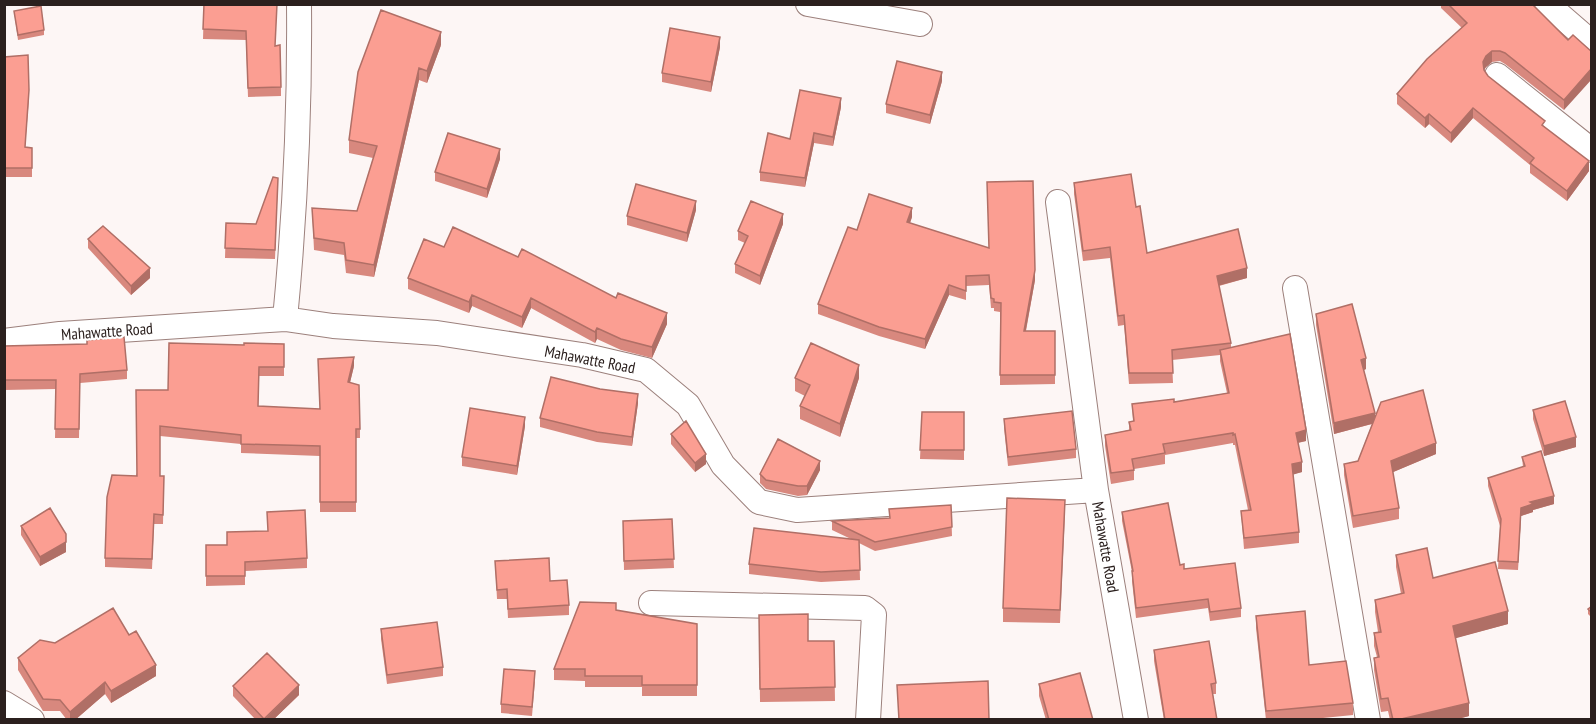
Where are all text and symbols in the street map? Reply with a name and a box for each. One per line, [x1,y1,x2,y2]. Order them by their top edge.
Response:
street label: Mahawatte Road [60,318,154,344]
street label: Mahawatte Road [543,340,637,378]
street label: Mahawatte Road [1088,500,1124,594]

